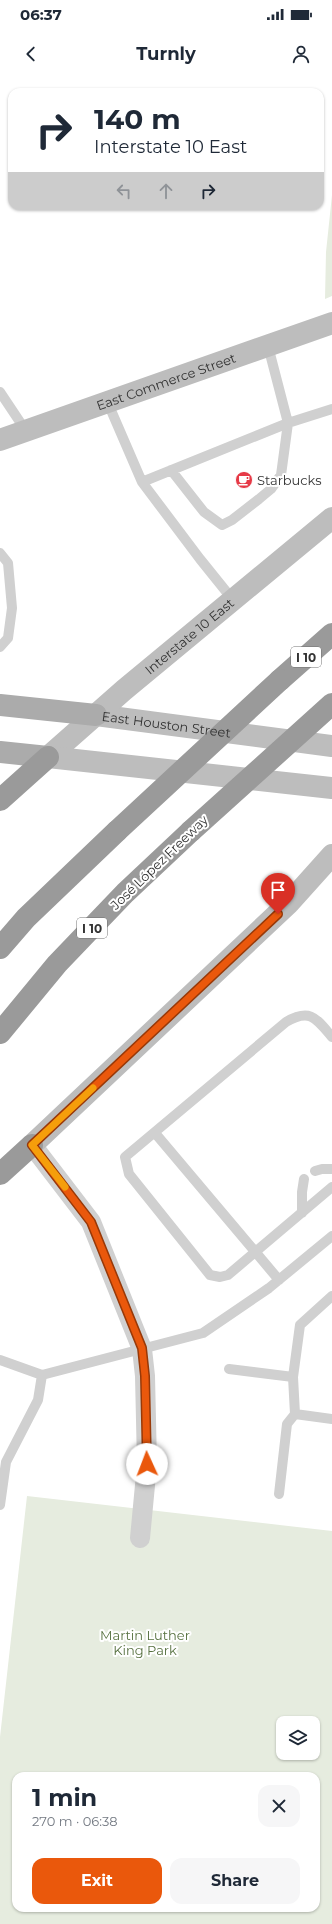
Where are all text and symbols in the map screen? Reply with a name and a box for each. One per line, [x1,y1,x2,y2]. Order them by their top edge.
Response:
text: 06:37 [20,5,62,24]
icon: back [20,43,42,65]
text: Turnly [136,43,196,65]
icon: person [290,43,312,65]
text: 140 m [94,102,181,136]
icon: right [28,104,80,156]
text: Interstate 10 East [94,136,247,158]
icon: left [113,180,135,202]
icon: ahead [155,180,177,202]
icon: right [197,180,219,202]
street label: East Commerce Street [94,350,238,413]
cafe icon: Starbucks [234,470,254,490]
place label: Starbucks [257,472,321,488]
street label: Interstate 10 East [141,595,237,678]
road number: I 10 [291,647,321,667]
street label: East Houston Street [101,708,232,741]
street label: José López Freeway [106,811,212,913]
pin [261,873,295,914]
icon: arrive [267,879,289,901]
road number: I 10 [77,918,107,938]
position arrow [126,1443,168,1485]
park label: Martin Luther King Park [100,1627,190,1658]
map controls [276,1716,320,1760]
button: layers [276,1716,320,1760]
text: 1 min [32,1783,97,1812]
button: close [258,1785,300,1827]
text: 270 m · 06:38 [32,1813,118,1829]
button: Exit [32,1858,162,1904]
button: Share [170,1858,300,1904]

